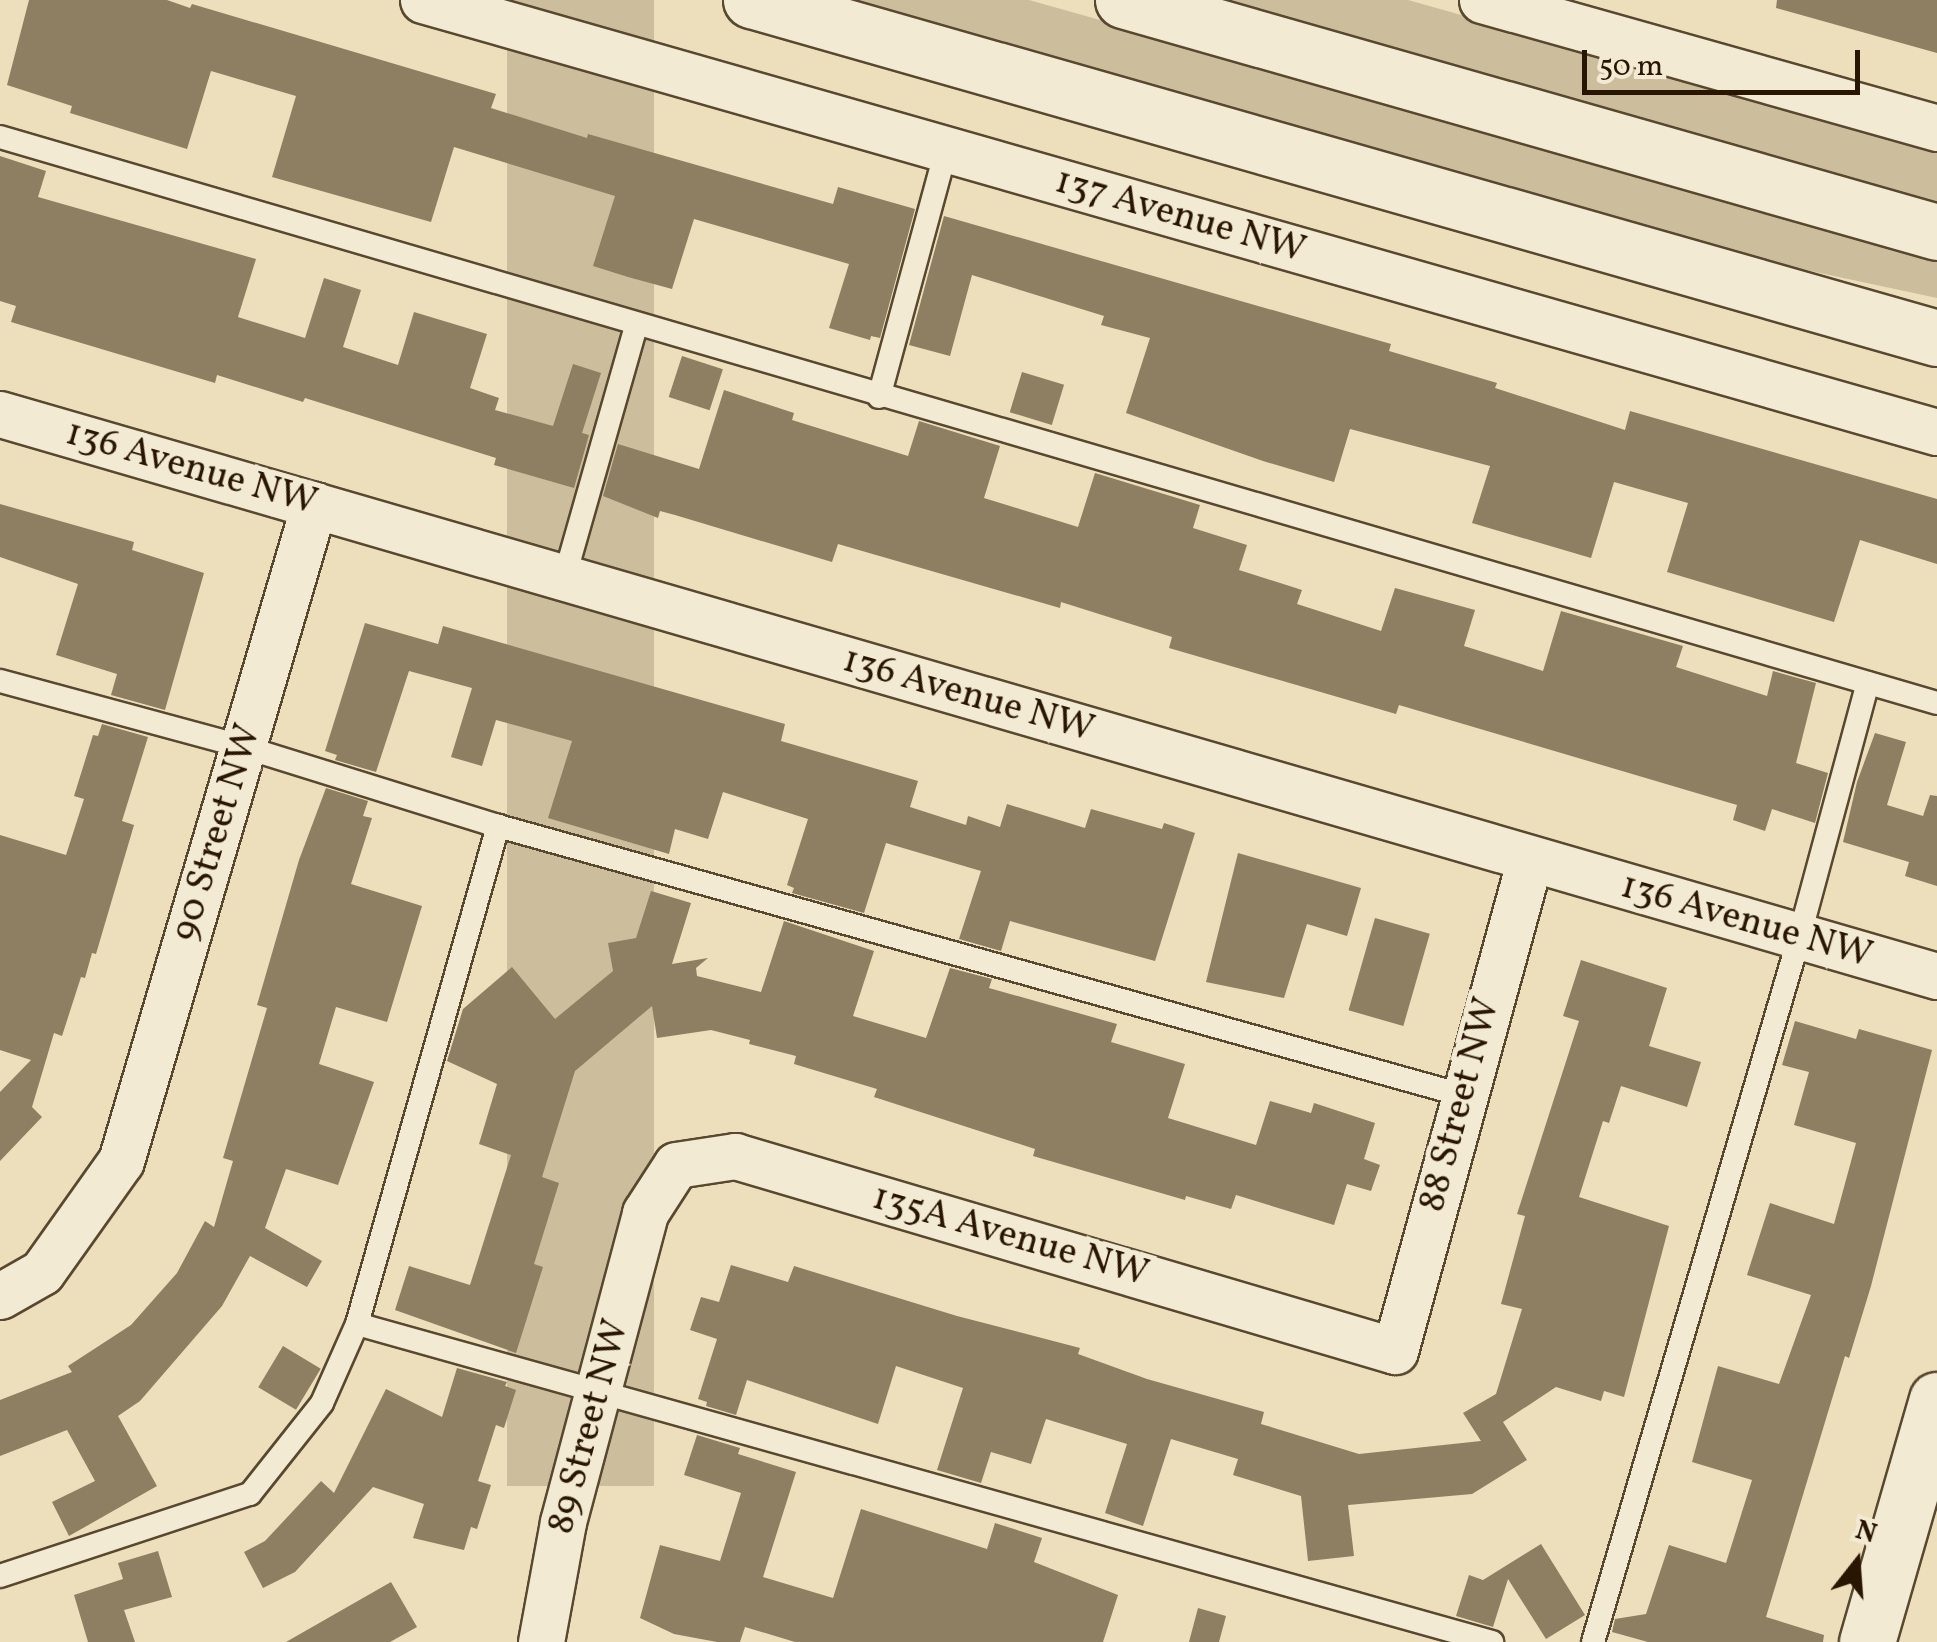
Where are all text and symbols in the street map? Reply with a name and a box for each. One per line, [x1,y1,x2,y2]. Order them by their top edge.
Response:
scale bar [1587,30,1864,92]
text: 50 m [1599,46,1663,88]
street label: 137 Avenue NW [1049,159,1311,275]
street label: 136 Avenue NW [60,411,322,527]
street label: 136 Avenue NW [837,638,1099,754]
street label: 90 Street NW [163,719,273,947]
street label: 136 Avenue NW [1615,864,1877,980]
street label: 88 Street NW [1411,993,1511,1217]
street label: 135A Avenue NW [867,1176,1153,1298]
street label: 89 Street NW [539,1315,641,1539]
text: N [1850,1511,1881,1554]
north arrow [1807,1512,1907,1612]

